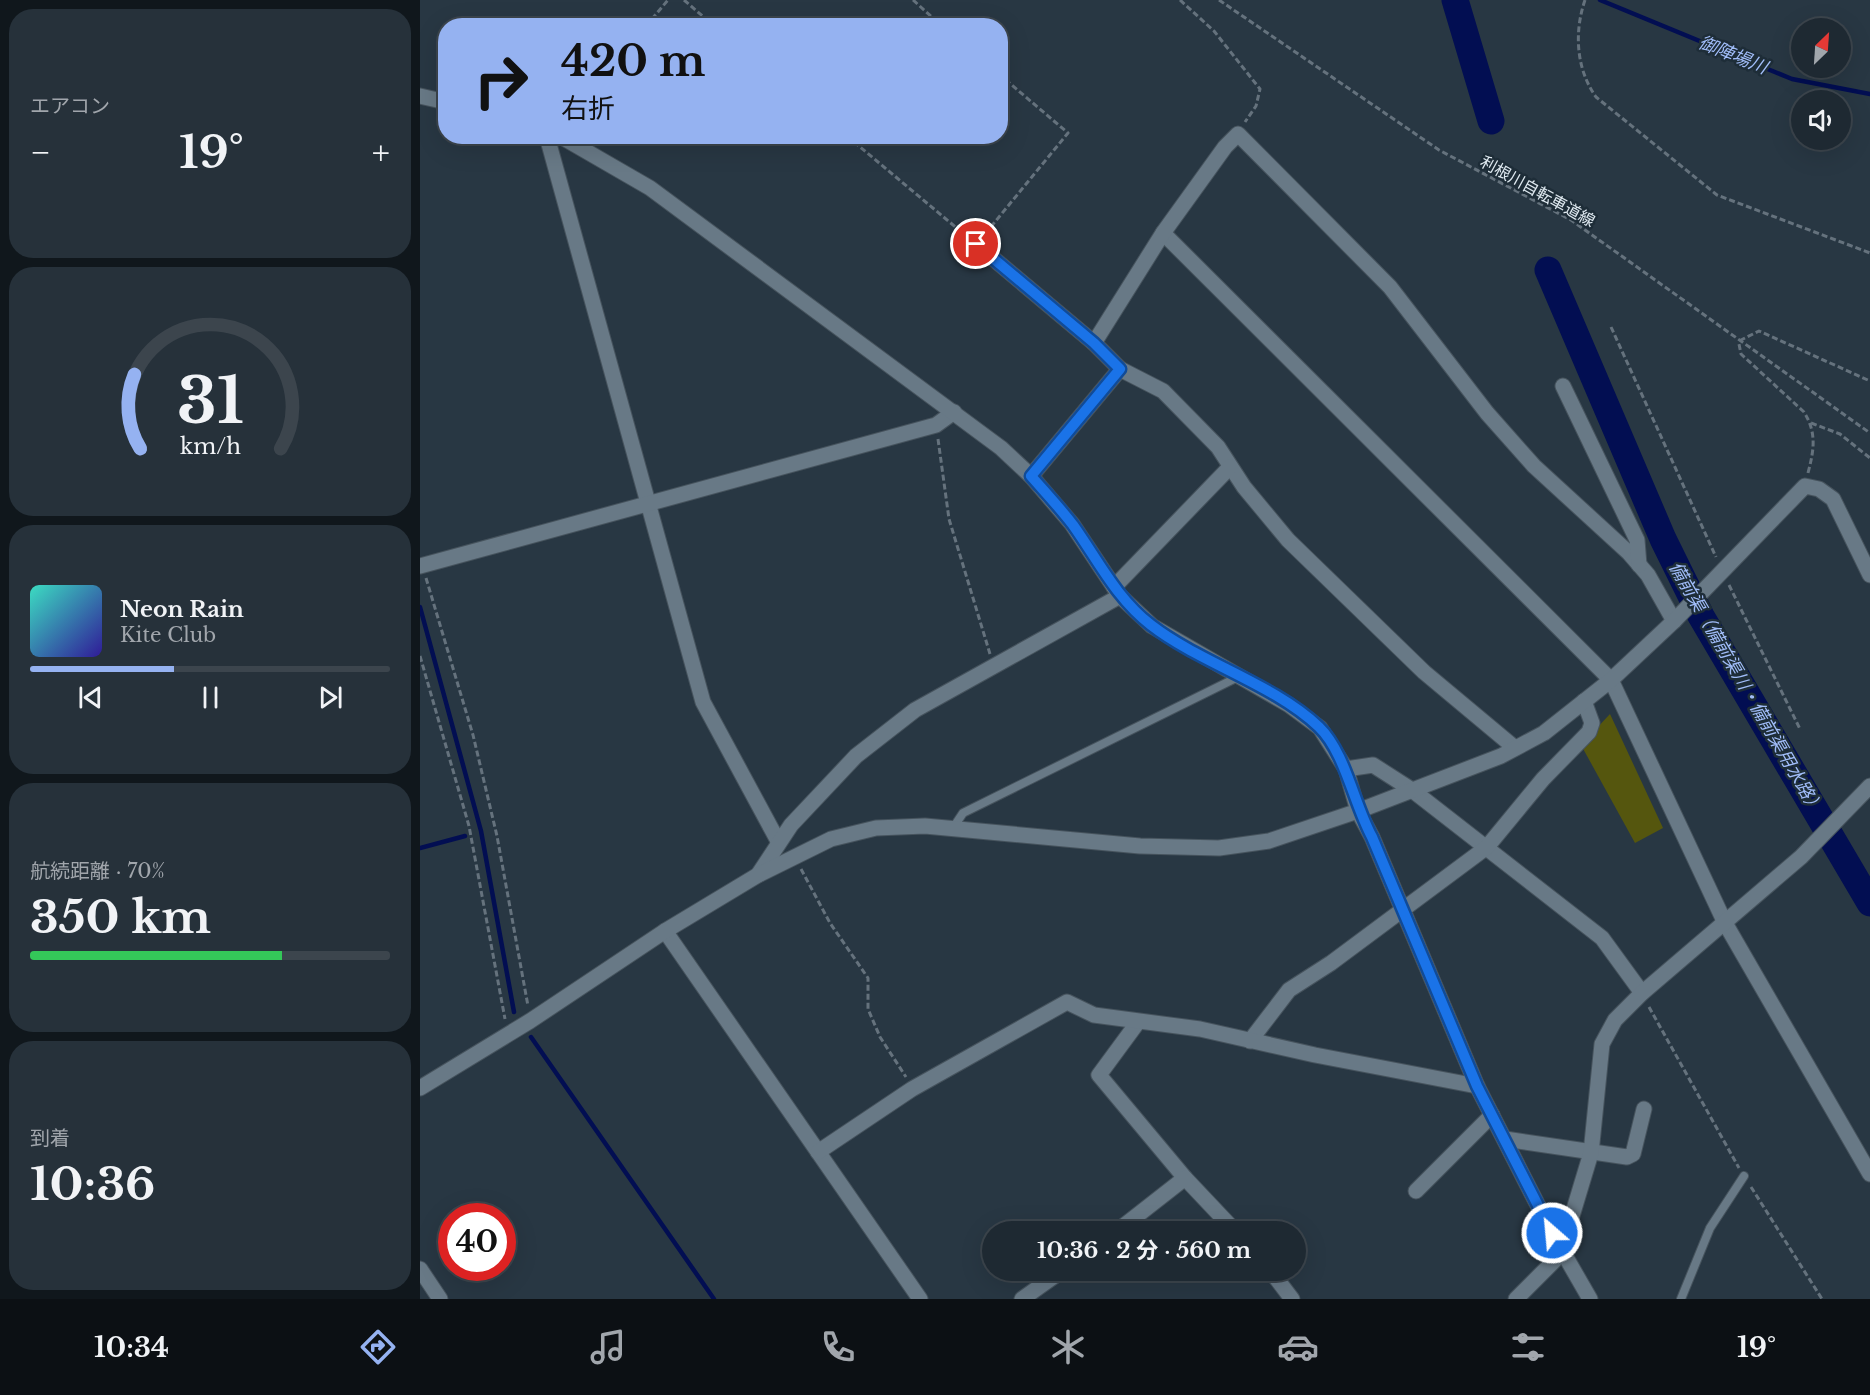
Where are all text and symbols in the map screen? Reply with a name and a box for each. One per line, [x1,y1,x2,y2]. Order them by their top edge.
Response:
north arrow [1791,18,1851,78]
map controls [1791,18,1851,150]
water label: 御陣場川 [1696,31,1772,79]
text: 420 m [561,35,706,87]
icon: right [462,42,540,120]
button: sound [1791,90,1851,150]
text: 右折 [561,92,615,125]
text: エアコン [30,94,110,118]
text: 19° [179,124,244,180]
text: − [30,132,51,173]
text: + [372,132,390,173]
street label: 利根川自転車道線 [1477,151,1599,231]
pin [950,218,1001,269]
icon: arrive [959,227,992,260]
text: 31 [177,362,243,440]
text: km/h [180,433,241,460]
water label: 備前渠（備前渠川・備前渠用水路） [1664,558,1828,818]
text: Neon Rain [120,596,244,623]
text: Kite Club [120,623,216,647]
icon: previous [74,681,107,714]
icon: pause [194,681,227,714]
icon: next [314,681,347,714]
text: 航続距離 · 70% [30,859,165,883]
text: 350 km [30,889,211,945]
text: 到着 [30,1126,70,1150]
text: 10:36 [30,1156,155,1212]
position arrow [1520,1201,1584,1265]
speed limit sign: 40 [438,1203,516,1281]
text: 10:36 · 2 分 · 560 m [1037,1237,1251,1264]
icon: directions [357,1326,399,1368]
icon: music [587,1326,629,1368]
icon: phone [817,1326,859,1368]
icon: climate [1047,1326,1089,1368]
icon: car [1277,1326,1319,1368]
icon: filters [1507,1326,1549,1368]
text: 10:34 [94,1331,169,1364]
text: 19° [1737,1331,1776,1364]

